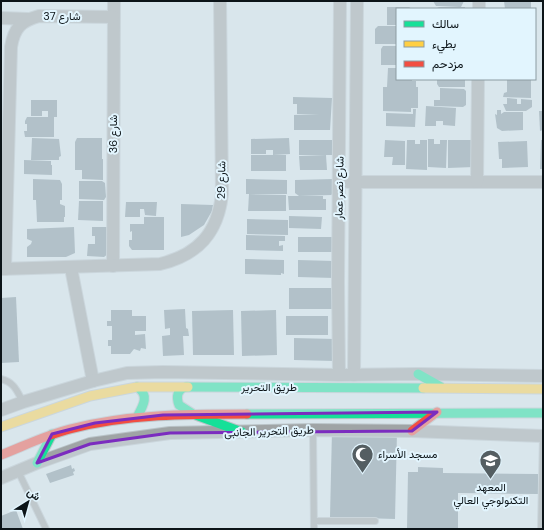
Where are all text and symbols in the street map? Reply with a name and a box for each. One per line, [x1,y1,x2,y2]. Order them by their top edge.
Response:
legend [396,8,536,80]
street label: شارع 37 [43,9,81,24]
text: سالك [432,16,459,32]
text: بطيء [432,36,456,54]
text: مزدحم [432,56,463,72]
street label: شارع 36 [106,114,121,153]
street label: شارع نصر عمار [331,156,348,221]
street label: شارع 29 [214,160,229,199]
street label: طريق التحرير [240,380,297,394]
street label: طريق التحرير الجانبى [224,422,314,440]
mosque icon: مسجد الأسراء [350,441,376,474]
place label: مسجد الأسراء [378,447,438,461]
school or university icon: المعهد التكنولوجي العالي [478,448,504,481]
place label: المعهد التكنولوجي العالي [454,480,528,510]
north arrow [8,482,48,522]
text: ش [25,484,44,504]

